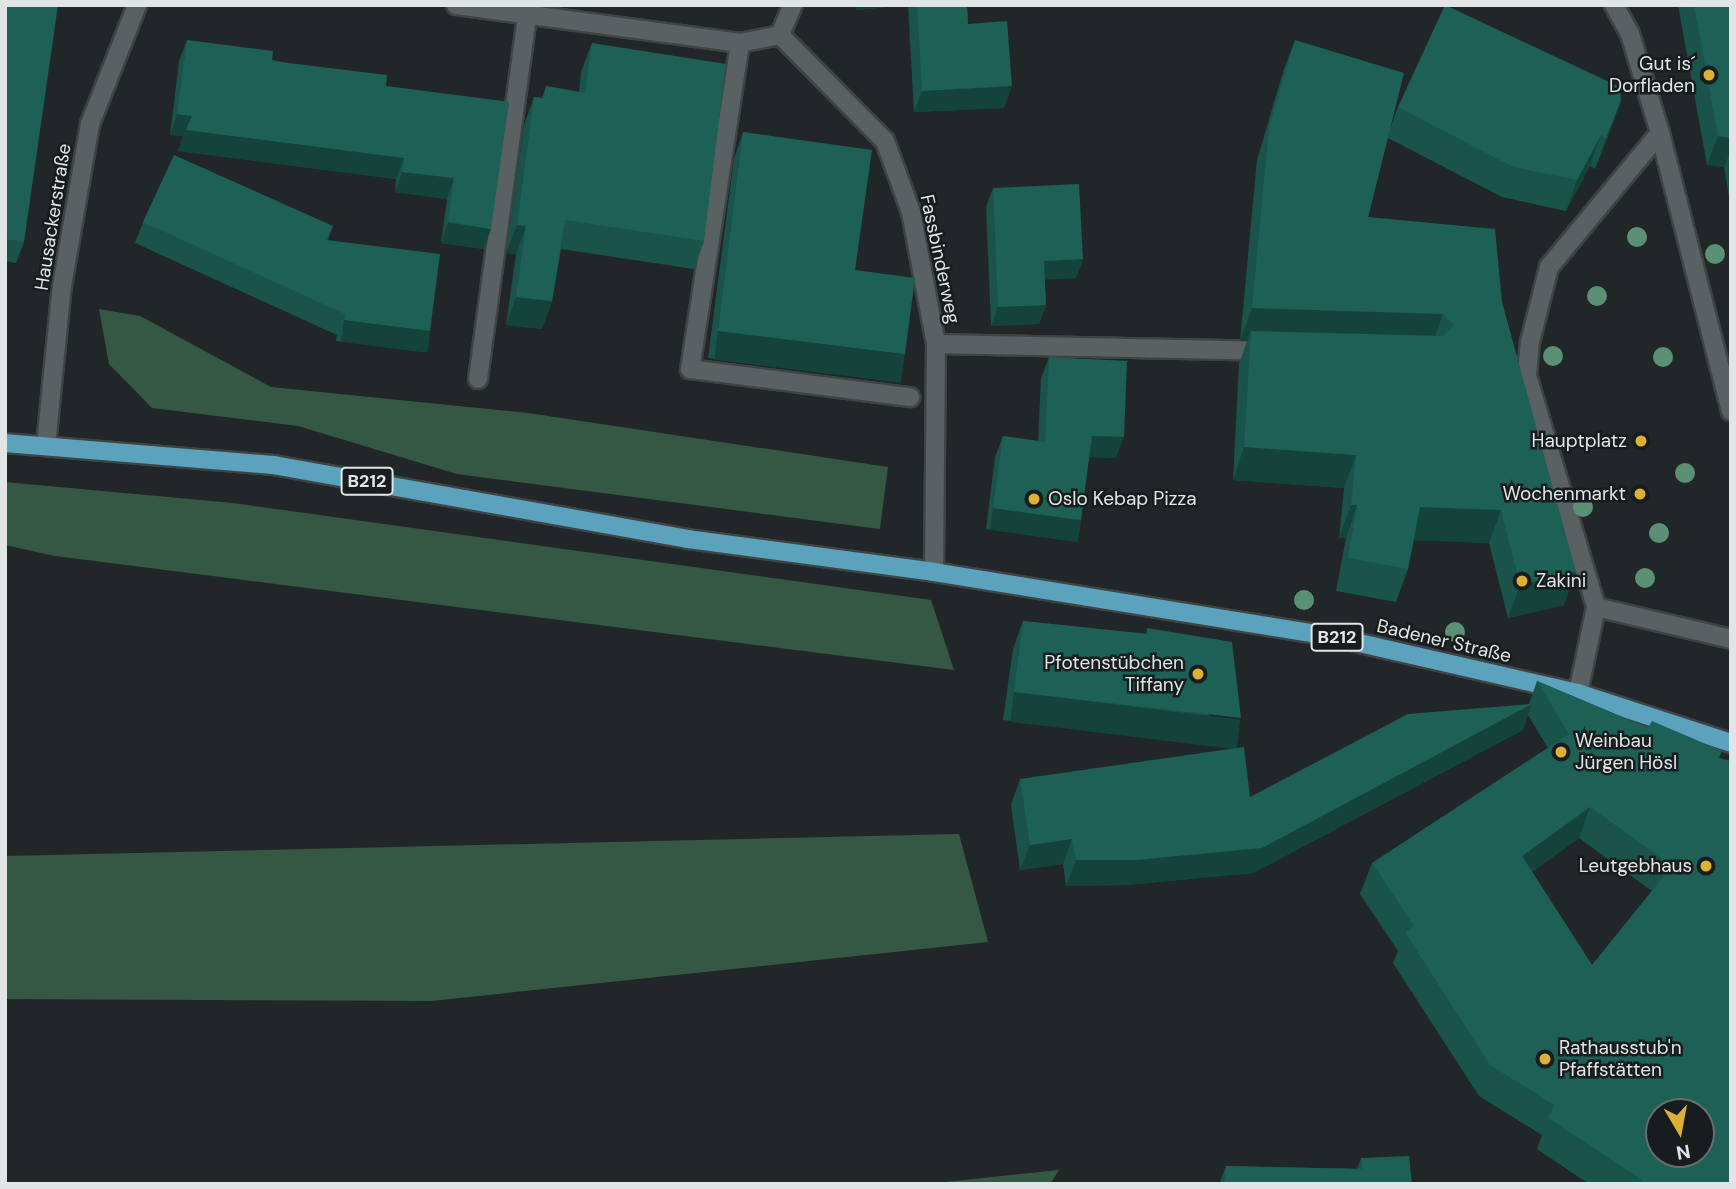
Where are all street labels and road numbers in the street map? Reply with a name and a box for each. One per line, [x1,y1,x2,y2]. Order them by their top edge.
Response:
street label: Hausackerstraße [30,142,76,292]
street label: Fassbinderweg [915,192,965,326]
road number: B212 [339,466,395,495]
street label: Badener Straße [1375,614,1513,668]
road number: B212 [1309,622,1365,652]

